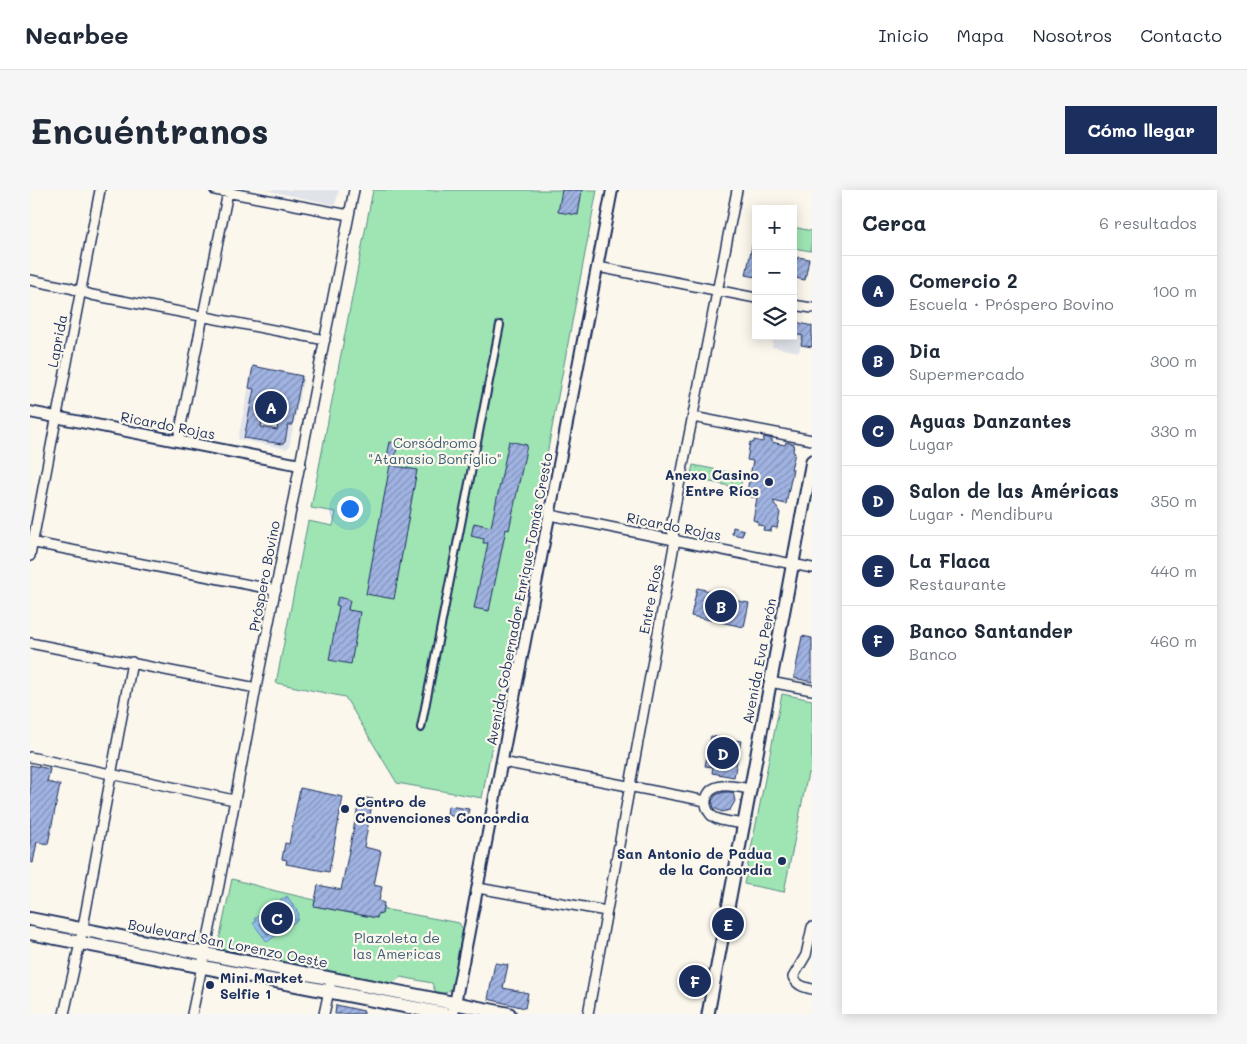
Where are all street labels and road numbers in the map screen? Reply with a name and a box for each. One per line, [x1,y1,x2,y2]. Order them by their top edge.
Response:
street label: Laprida [43,313,71,369]
street label: Ricardo Rojas [119,406,217,444]
street label: Avenida Gobernador Enrique Tomás Cresto [481,451,557,747]
street label: Ricardo Rojas [625,507,723,545]
street label: Próspero Bovino [244,519,284,633]
street label: Entre Ríos [634,563,666,635]
street label: Avenida Eva Perón [738,597,780,725]
street label: Boulevard San Lorenzo Oeste [126,914,330,972]

